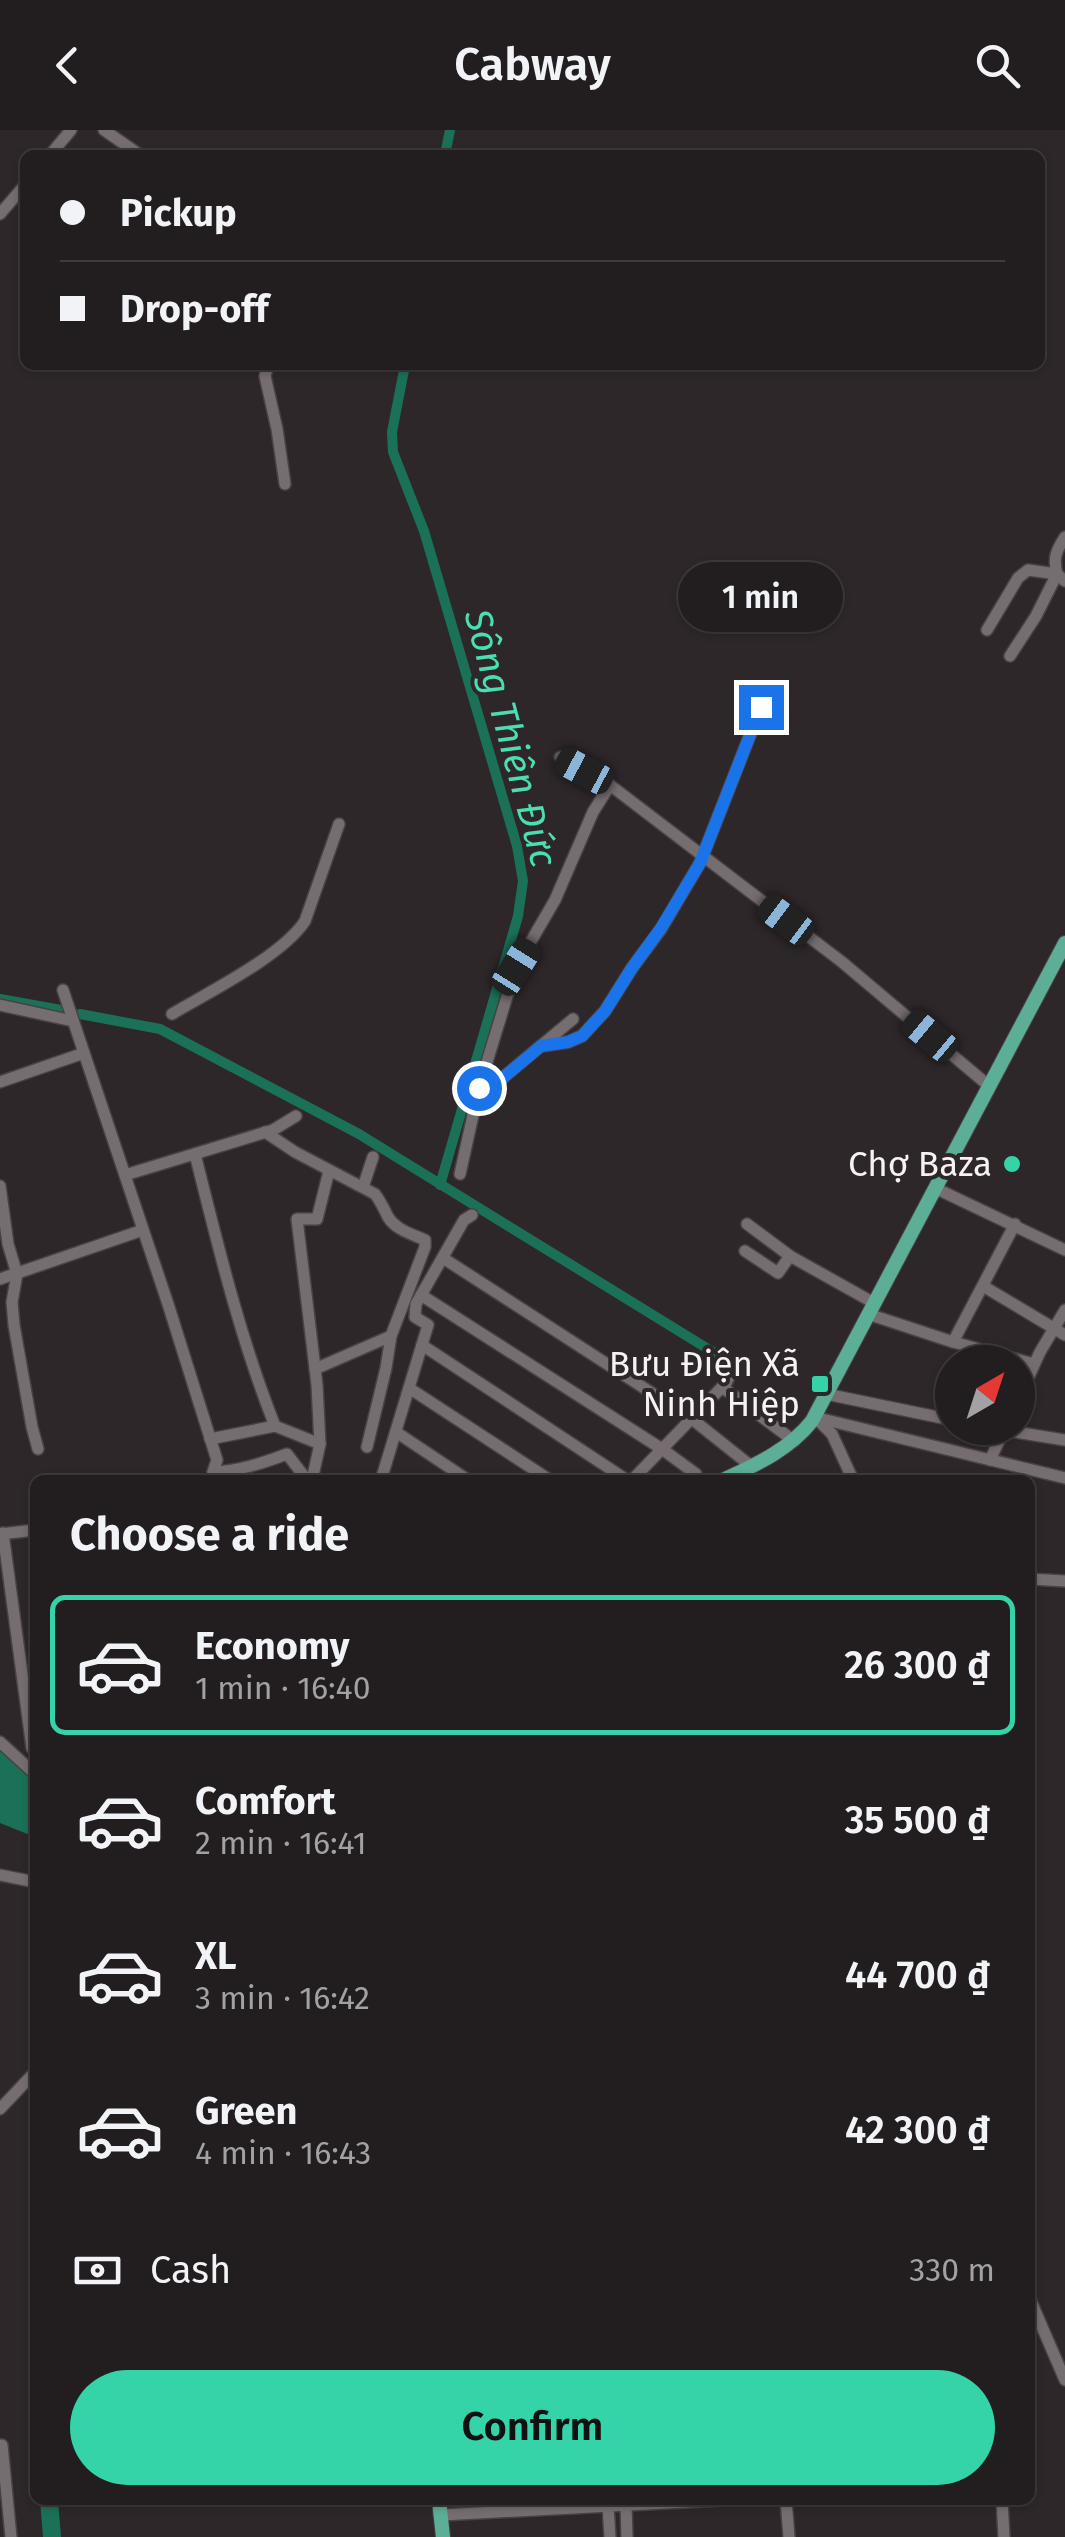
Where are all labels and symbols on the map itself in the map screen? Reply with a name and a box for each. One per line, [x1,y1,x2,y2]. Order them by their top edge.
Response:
callout: 1 min [678,562,844,632]
water label: Sông Thiên Đức [454,603,568,872]
route end [739,685,784,730]
car [550,744,618,798]
car [753,890,819,950]
car [487,934,545,1000]
car [897,1005,963,1067]
route start [457,1066,502,1111]
place label: Chợ Baza [848,1143,992,1185]
marker: Chợ Baza [1001,1153,1023,1175]
place label: Bưu Điện Xã Ninh Hiệp [609,1343,800,1425]
north arrow [935,1345,1035,1445]
marker: Bưu Điện Xã Ninh Hiệp [809,1373,831,1395]

